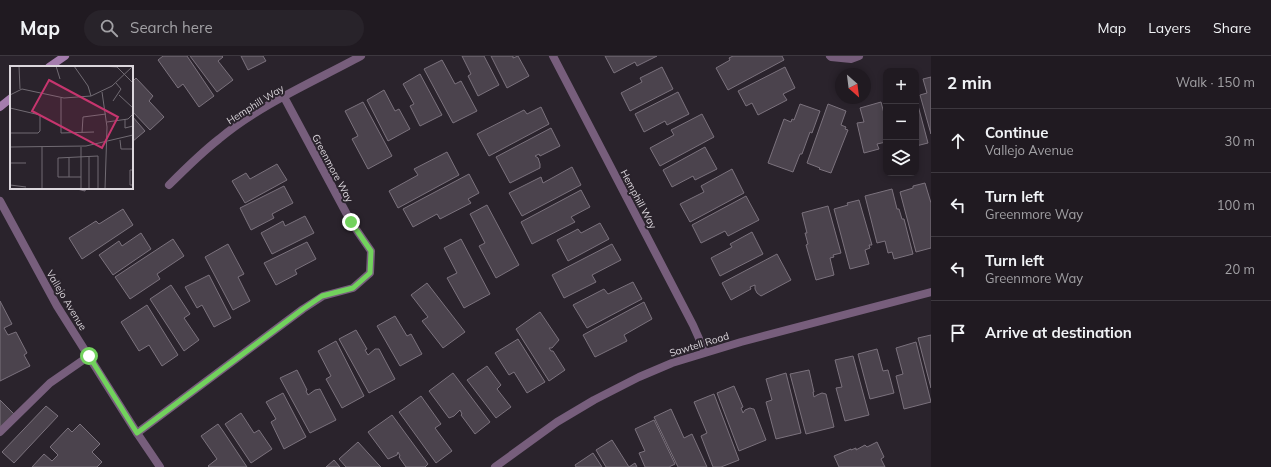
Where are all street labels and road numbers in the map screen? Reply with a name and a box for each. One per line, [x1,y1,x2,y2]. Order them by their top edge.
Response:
street label: Hemphill Way [224,81,287,127]
street label: Greenmore Way [309,132,356,205]
street label: Hemphill Way [617,167,660,232]
street label: Vallejo Avenue [43,268,90,333]
street label: Sawtell Road [668,329,731,360]

